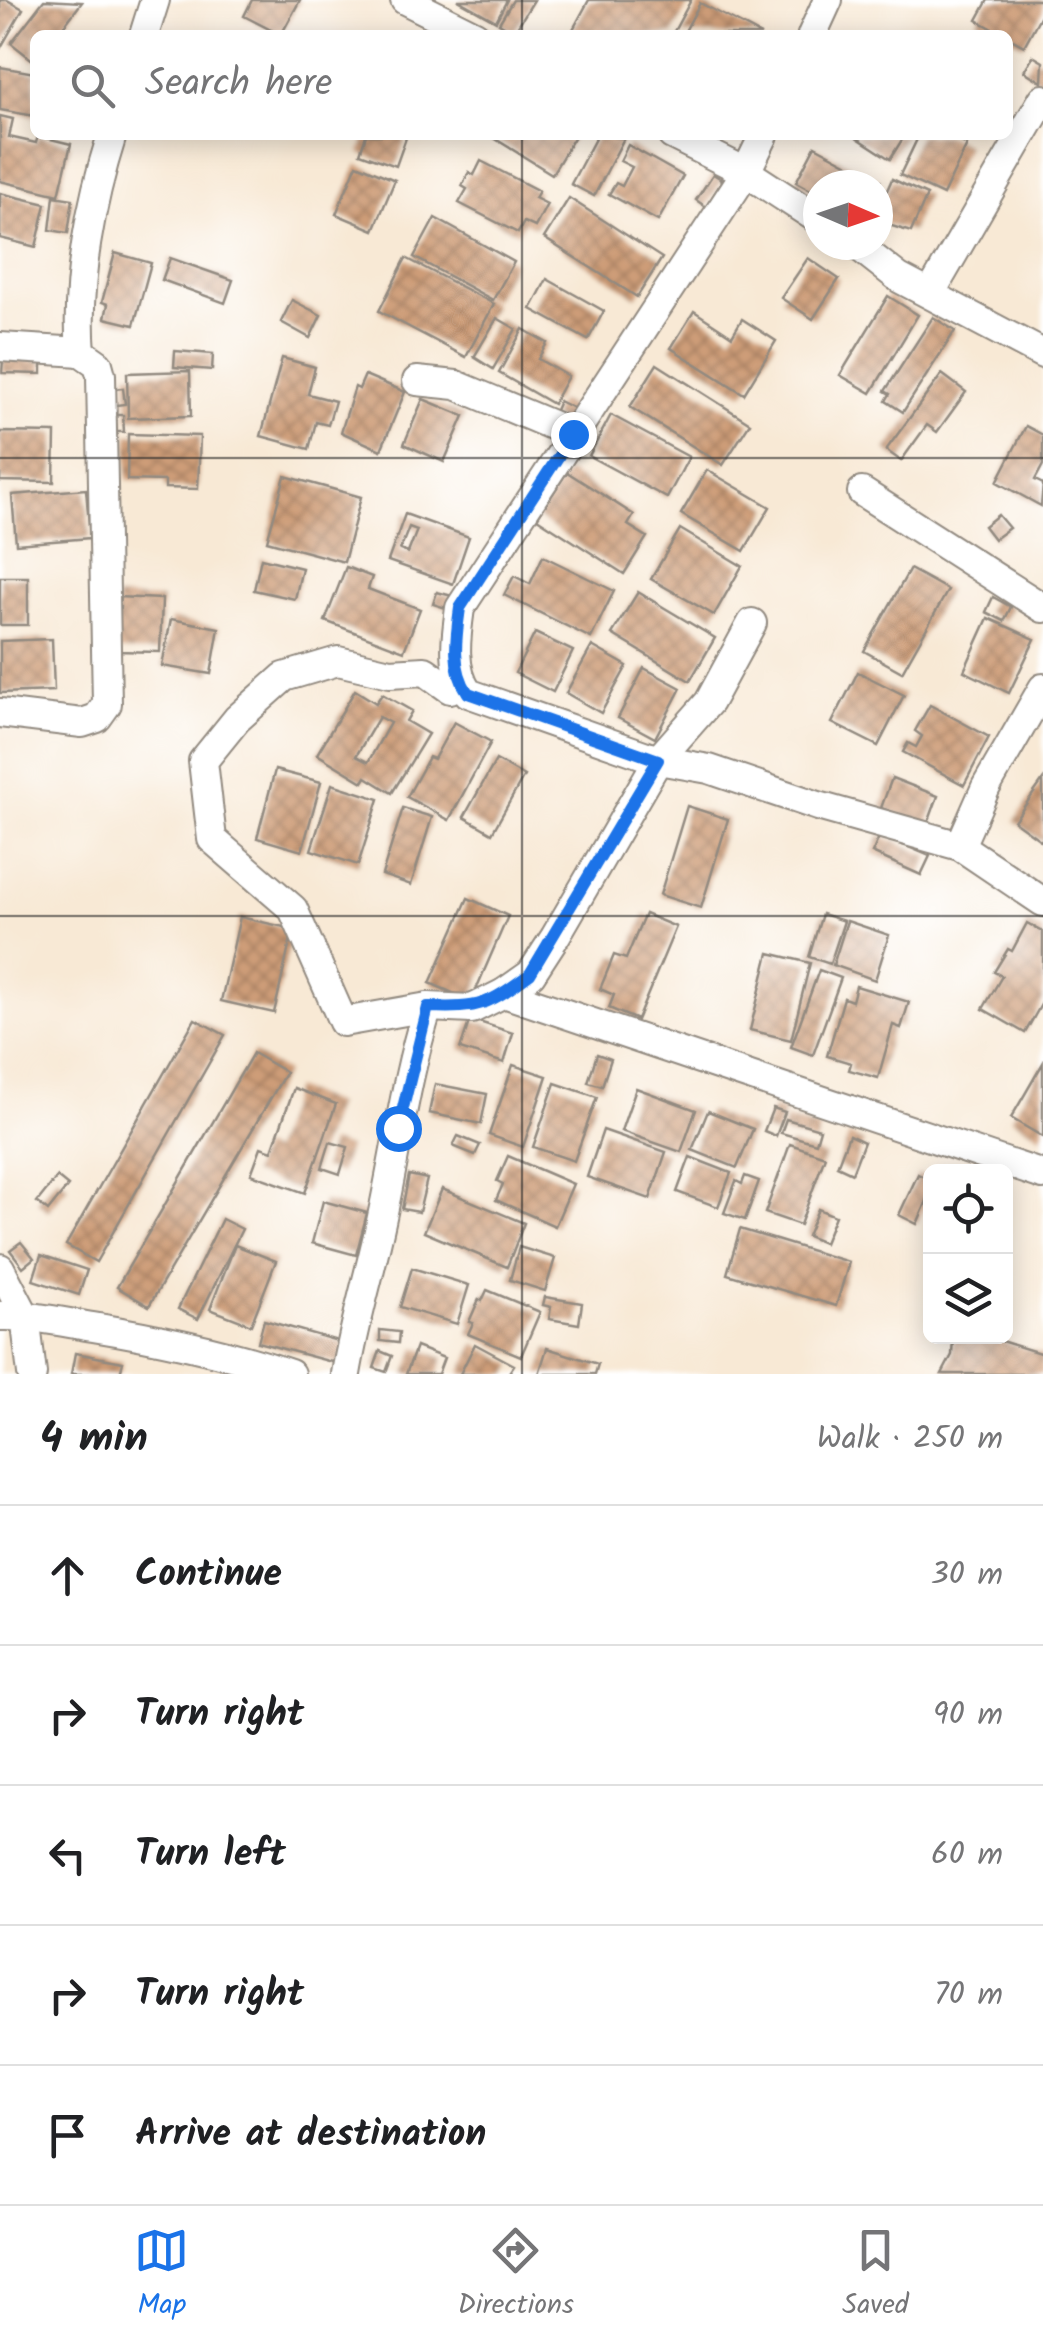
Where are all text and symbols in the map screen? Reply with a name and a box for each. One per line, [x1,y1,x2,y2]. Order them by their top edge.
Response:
search box [30,30,1013,140]
text: Search here [145,55,332,115]
icon: search [65,58,120,113]
north arrow [803,170,893,260]
route end [551,412,597,458]
route start [376,1106,422,1152]
map controls [923,1164,1013,1344]
button: locate [923,1164,1013,1254]
button: layers [923,1254,1013,1344]
text: 4 min [40,1406,148,1473]
text: Walk · 250 m [817,1414,1003,1465]
text: Continue [135,1545,282,1605]
icon: ahead [40,1548,95,1603]
text: 30 m [930,1550,1003,1601]
text: Turn right [135,1685,304,1745]
icon: right [40,1688,95,1743]
text: 90 m [933,1690,1003,1741]
text: Turn left [135,1825,286,1885]
icon: left [40,1828,95,1883]
text: 60 m [931,1830,1003,1881]
text: Turn right [135,1965,304,2025]
icon: right [40,1968,95,2023]
text: 70 m [934,1970,1003,2021]
text: Arrive at destination [135,2105,486,2165]
icon: arrive [40,2108,95,2163]
tab: Map [134,2223,189,2328]
tab: Directions [458,2223,574,2328]
tab: Saved [842,2223,909,2328]

